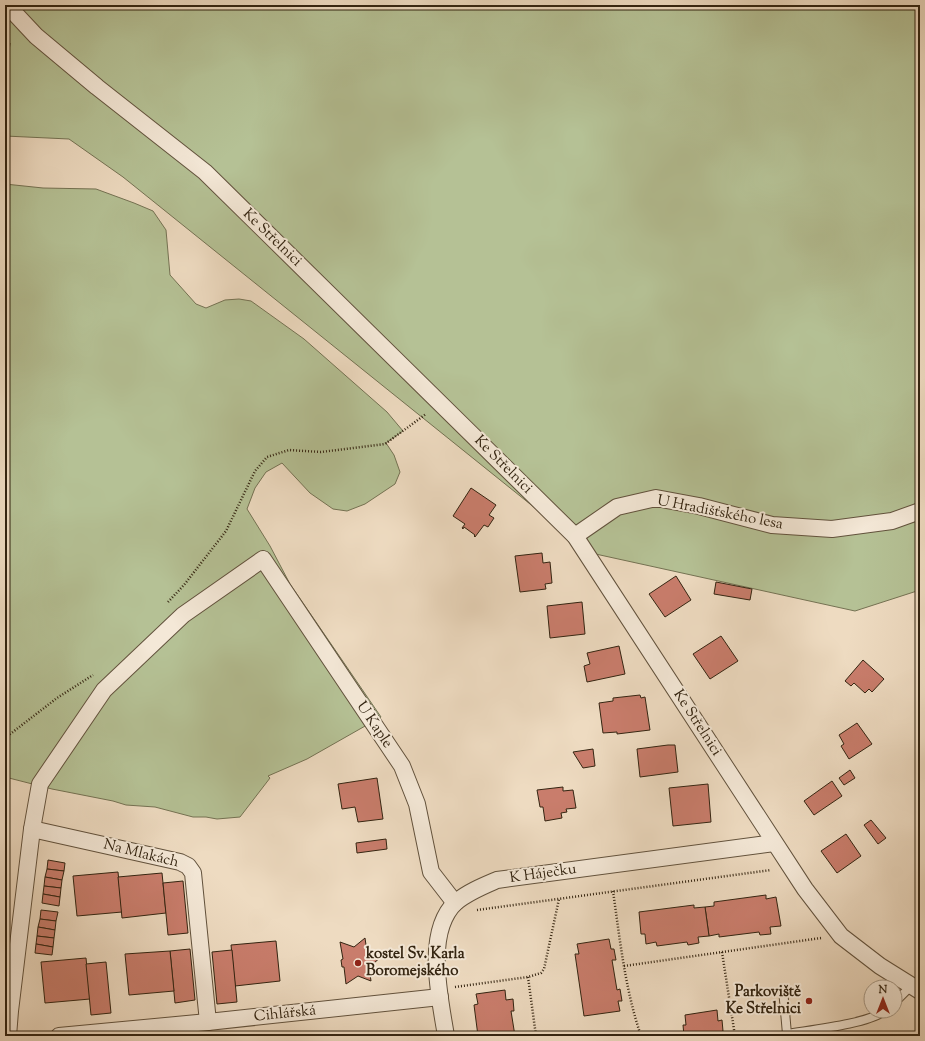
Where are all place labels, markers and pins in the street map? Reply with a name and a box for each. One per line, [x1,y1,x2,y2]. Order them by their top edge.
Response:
place label: kostel Sv. Karla Boromejského [365,944,465,982]
marker: kostel Sv. Karla Boromejského [353,958,363,968]
place label: Parkoviště Ke Střelnici [726,982,802,1020]
marker: Parkoviště Ke Střelnici [804,996,814,1006]

